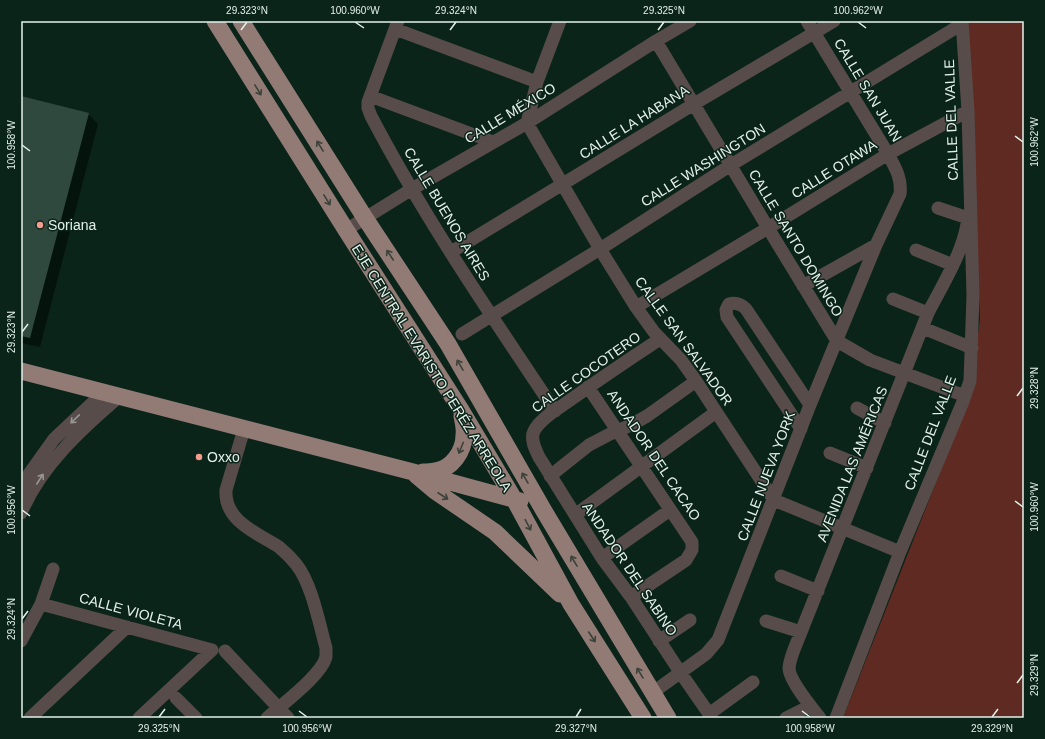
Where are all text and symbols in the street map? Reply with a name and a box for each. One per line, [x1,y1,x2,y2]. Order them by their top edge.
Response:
text: 29.323°N [226,5,268,16]
text: 100.960°W [330,5,380,16]
text: 29.324°N [435,5,477,16]
text: 29.325°N [643,5,685,16]
text: 100.962°W [833,5,883,16]
street label: CALLE SAN JUAN [831,36,905,144]
street label: CALLE DEL VALLE [941,59,961,181]
street label: CALLE MÉXICO [462,79,559,147]
street label: CALLE LA HABANA [576,81,692,162]
one-way arrow [255,84,263,96]
text: 100.962°W [1029,117,1040,167]
text: 100.958°W [6,120,17,170]
street label: CALLE WASHINGTON [638,120,768,210]
street label: CALLE OTAWA [788,136,880,202]
one-way arrow [316,141,324,152]
street label: CALLE BUENOS AIRES [401,145,493,283]
street label: CALLE SANTO DOMINGO [746,167,846,319]
one-way arrow [323,194,331,205]
place label: Soriana [48,217,96,233]
marker: Soriana [35,220,45,230]
street label: EJE CENTRAL EVARISTO PERÉZ ARREOLA [349,241,516,495]
one-way arrow [386,250,394,261]
street label: CALLE SAN SALVADOR [632,274,736,408]
text: 29.323°N [6,311,17,353]
street label: CALLE COCOTERO [529,328,644,416]
one-way arrow [456,359,464,371]
text: 29.328°N [1029,367,1040,409]
street label: CALLE DEL VALLE [901,373,959,493]
street label: AVENIDA LAS AMÉRICAS [813,384,891,544]
street label: ANDADOR DEL CACAO [604,387,704,524]
street label: CALLE NUEVA YORK [734,408,798,543]
one-way arrow [71,414,81,423]
one-way arrow [456,442,464,454]
place label: Oxxo [207,449,240,465]
marker: Oxxo [194,452,204,462]
one-way arrow [520,472,528,484]
one-way arrow [36,474,44,485]
text: 100.960°W [1029,482,1040,532]
text: 100.956°W [6,485,17,535]
one-way arrow [437,492,448,500]
street label: ANDADOR DEL SABINO [579,499,681,639]
one-way arrow [525,519,532,531]
one-way arrow [569,555,577,567]
street label: CALLE VIOLETA [78,590,185,633]
text: 29.324°N [6,598,17,640]
one-way arrow [588,631,596,642]
text: 29.329°N [1029,654,1040,696]
one-way arrow [636,667,644,679]
text: 29.325°N [138,723,180,734]
text: 100.956°W [282,723,332,734]
text: 29.327°N [555,723,597,734]
text: 100.958°W [785,723,835,734]
text: 29.329°N [971,723,1013,734]

